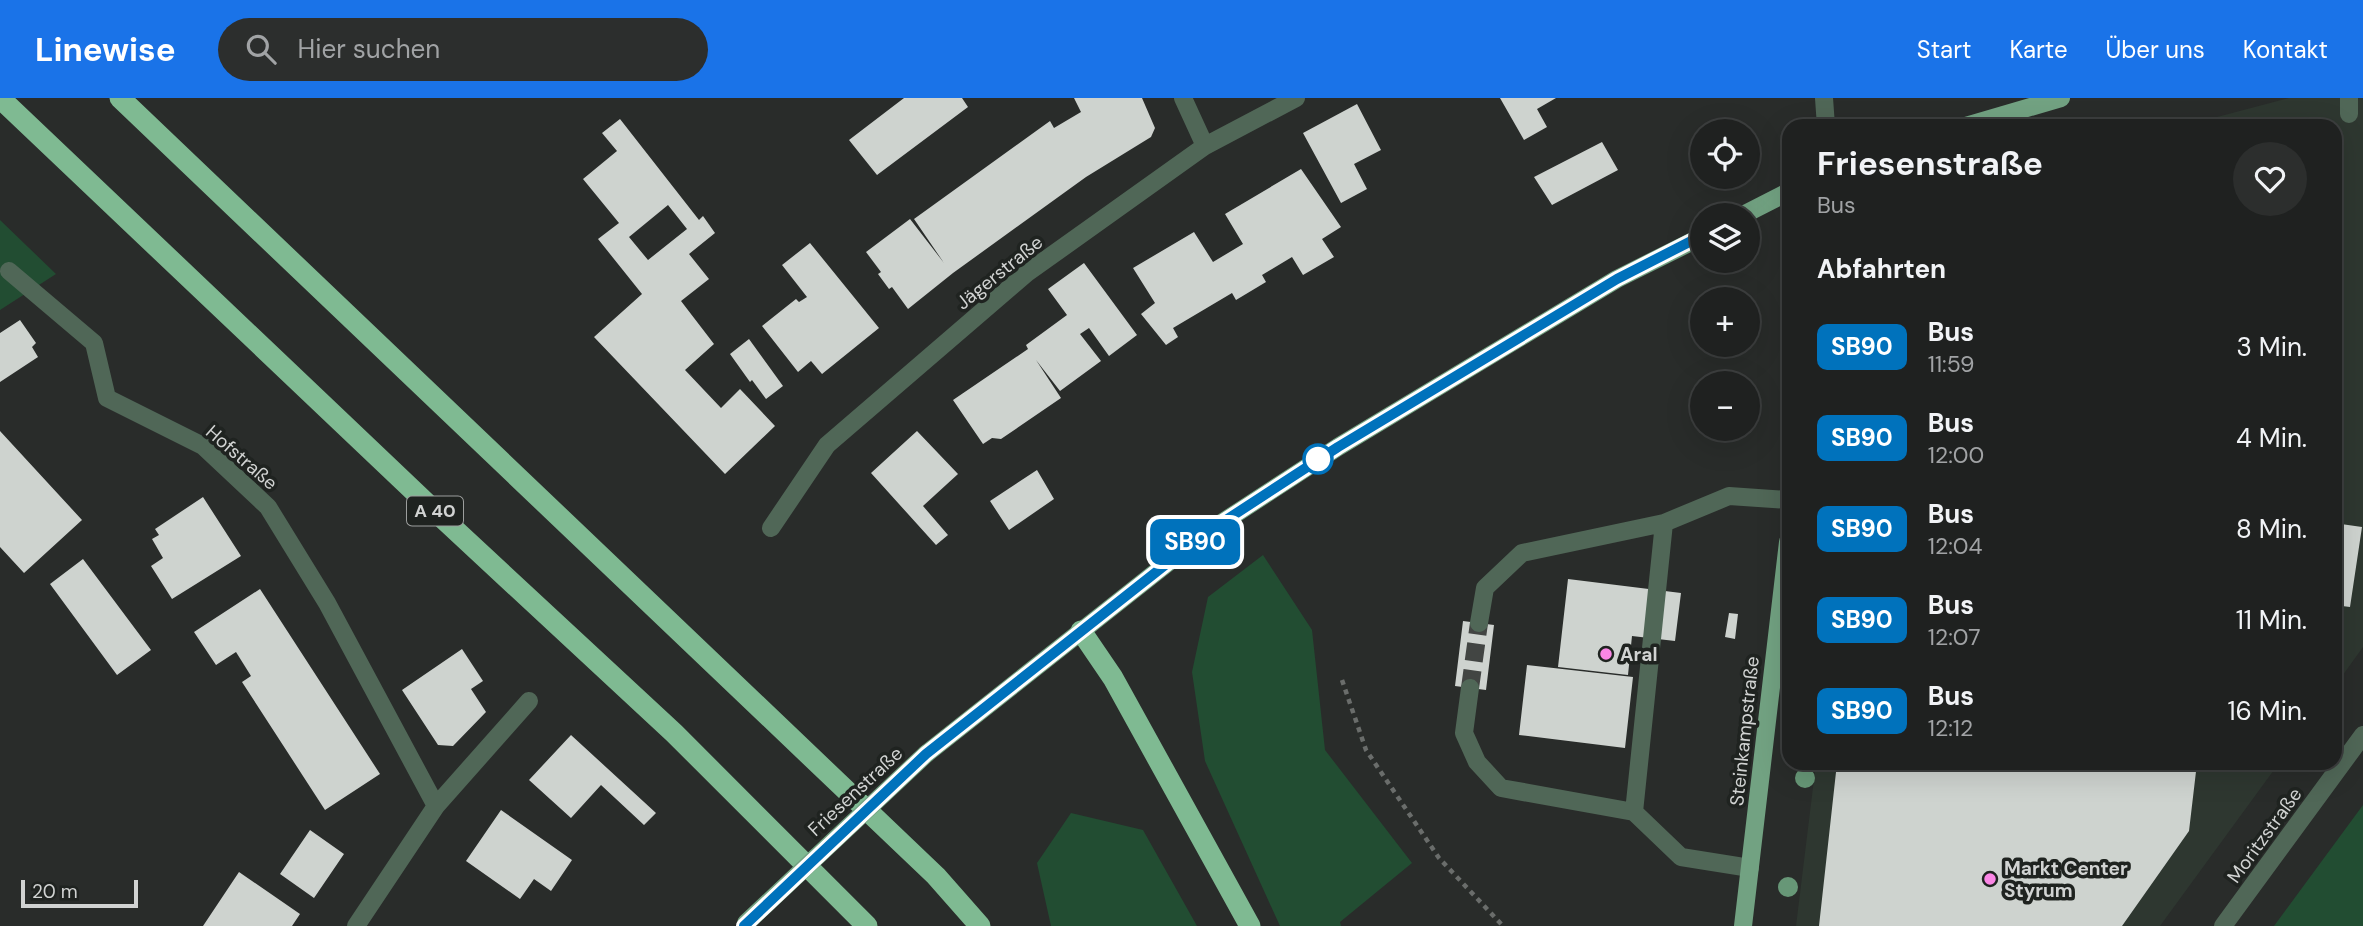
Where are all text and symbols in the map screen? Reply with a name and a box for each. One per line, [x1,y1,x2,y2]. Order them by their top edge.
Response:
search box [218,18,708,81]
text: Linewise [35,28,176,71]
icon: search [242,30,280,68]
text: Hier suchen [298,32,440,66]
text: Start [1917,34,1971,65]
text: Karte [2009,34,2068,65]
text: Über uns [2106,34,2205,65]
text: Kontakt [2243,34,2328,65]
map controls [1690,119,1760,441]
button: locate [1690,119,1760,189]
text: Friesenstraße [1817,142,2043,185]
button: heart [2233,142,2307,216]
text: Bus [1817,190,1856,220]
button: layers [1690,203,1760,273]
street label: Jägerstraße [951,230,1048,315]
text: Abfahrten [1817,252,1946,286]
button: + [1690,287,1760,357]
text: Bus [1928,315,1974,349]
text: 3 Min. [2237,330,2307,364]
text: SB90 [1831,331,1893,362]
text: 11:59 [1928,349,1975,379]
button: − [1690,371,1760,441]
text: Bus [1928,406,1974,440]
street label: Hofstraße [201,419,283,495]
text: 4 Min. [2236,421,2307,455]
text: SB90 [1831,422,1893,453]
text: 12:00 [1928,440,1984,470]
unlabelled marker [1303,444,1333,474]
road number: A 40 [407,496,463,526]
text: Bus [1928,497,1974,531]
text: 8 Min. [2236,512,2307,546]
text: SB90 [1831,513,1893,544]
line badge: SB90 [1146,519,1244,565]
text: SB90 [1164,526,1226,557]
text: 12:04 [1928,531,1983,561]
text: Bus [1928,588,1974,622]
text: 11 Min. [2236,603,2307,637]
text: SB90 [1831,604,1893,635]
text: 12:07 [1928,622,1981,652]
place label: Aral [1620,642,1657,667]
marker: Aral [1598,646,1614,662]
street label: Steinkampstraße [1724,655,1765,807]
text: Bus [1928,679,1974,713]
text: 16 Min. [2227,694,2307,728]
text: SB90 [1831,695,1893,726]
text: 12:12 [1928,713,1973,743]
street label: Friesenstraße [803,741,908,842]
street label: Moritzstraße [2221,783,2307,888]
place label: Markt Center Styrum [2004,856,2128,903]
marker: Markt Center Styrum [1982,871,1998,887]
scale bar [21,877,138,909]
text: 20 m [32,879,78,904]

